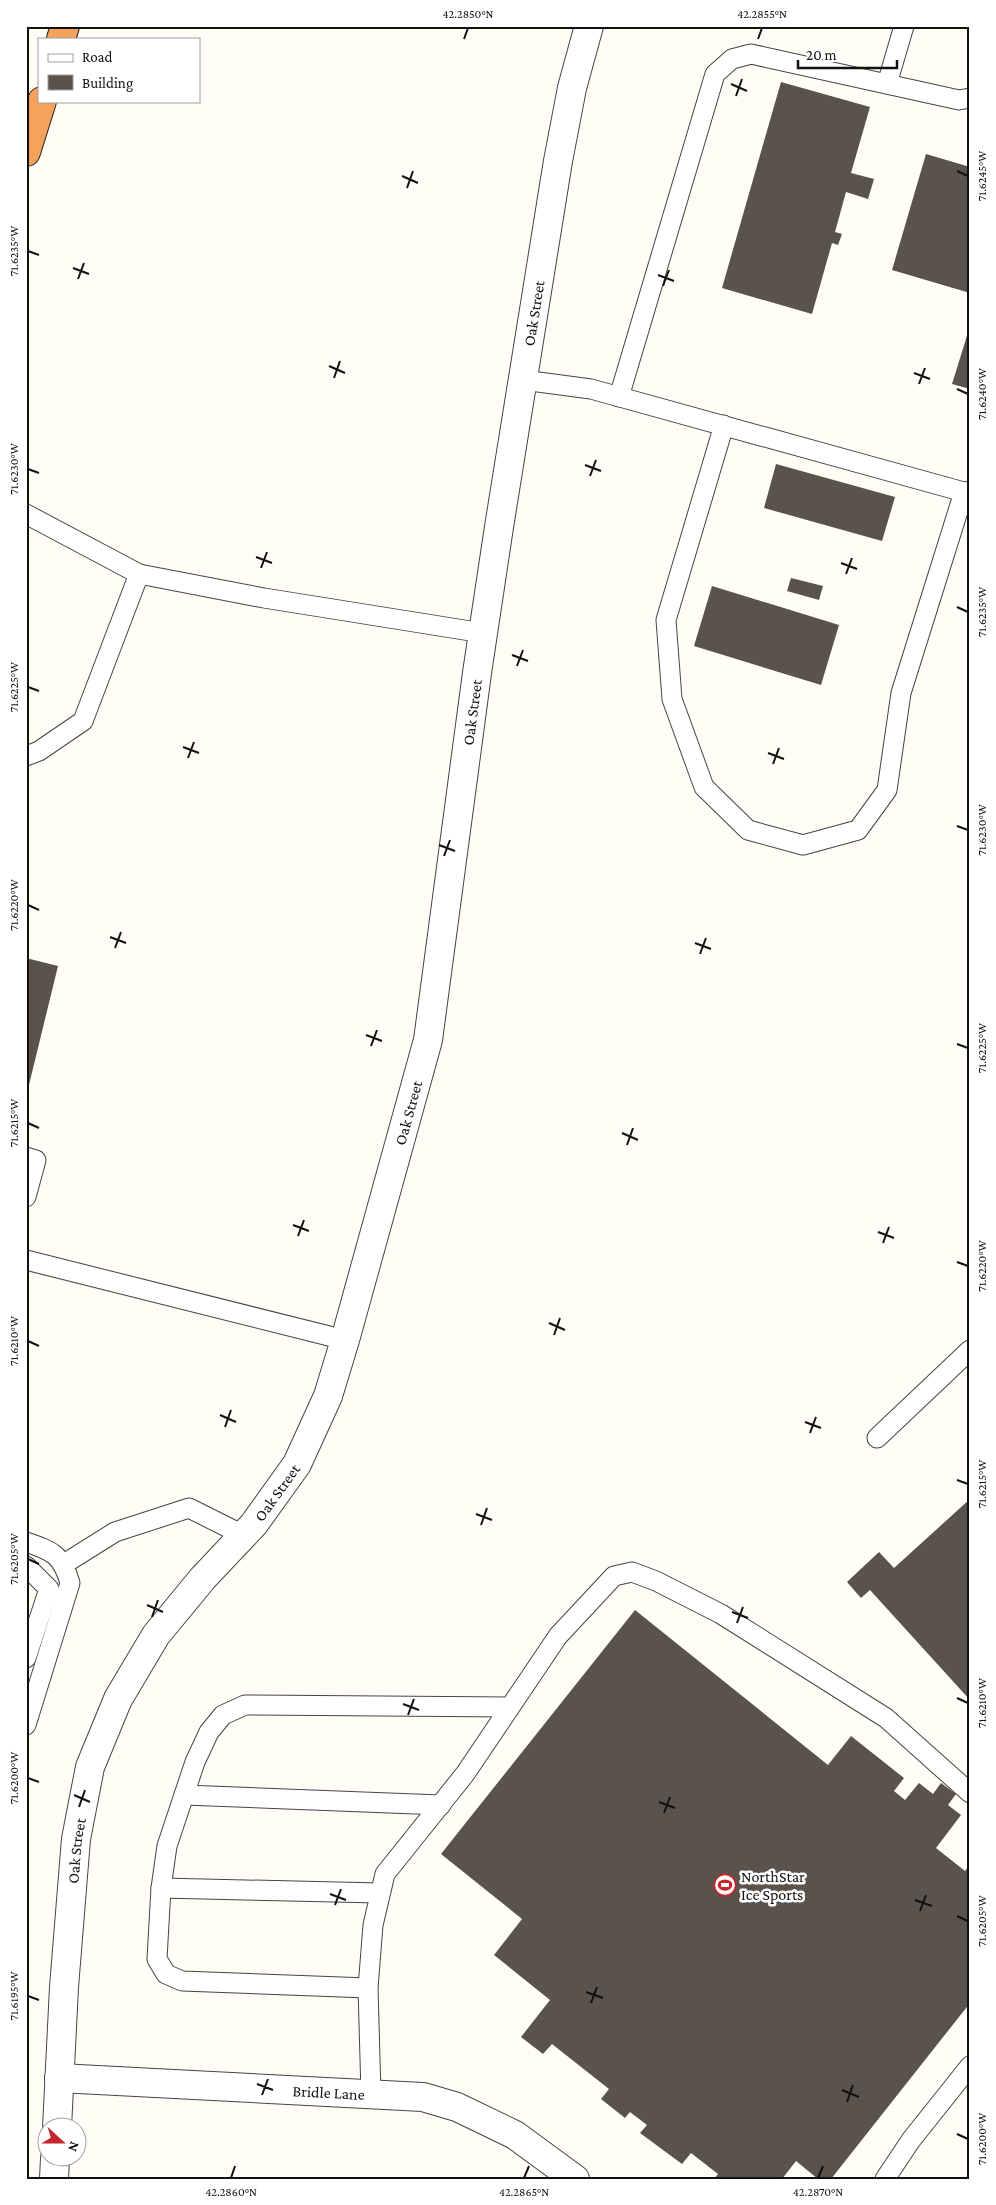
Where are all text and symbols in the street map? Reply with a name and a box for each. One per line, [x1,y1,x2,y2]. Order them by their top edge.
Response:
text: 42.2850°N [442,7,494,21]
text: 42.2855°N [737,7,787,21]
legend [38,38,200,102]
scale bar [798,38,897,70]
text: 20 m [806,47,837,63]
text: Road [82,49,113,65]
text: Building [82,75,133,92]
text: 71.6245°W [975,151,989,201]
text: 71.6235°W [7,226,21,276]
street label: Oak Street [520,278,548,347]
text: 71.6240°W [975,368,989,420]
text: 71.6230°W [7,443,21,495]
text: 71.6235°W [975,587,989,637]
text: 71.6225°W [7,662,21,712]
street label: Oak Street [459,678,485,746]
text: 71.6230°W [975,804,989,856]
text: 71.6220°W [7,879,21,931]
text: 71.6225°W [975,1023,989,1073]
street label: Oak Street [391,1078,426,1147]
text: 71.6215°W [7,1099,21,1147]
text: 71.6220°W [975,1240,989,1292]
text: 71.6210°W [7,1316,21,1366]
street label: Oak Street [251,1460,304,1525]
text: 71.6215°W [975,1460,989,1508]
text: 71.6205°W [7,1533,21,1585]
text: 71.6210°W [975,1678,989,1728]
text: 71.6200°W [7,1752,21,1804]
street label: Oak Street [64,1816,89,1884]
place label: NorthStar Ice Sports [741,1868,805,1904]
sports icon: NorthStar Ice Sports [713,1873,737,1897]
text: 71.6205°W [975,1895,989,1947]
text: 71.6195°W [7,1971,21,2021]
street label: Bridle Lane [292,2082,365,2103]
text: 71.6200°W [975,2113,989,2165]
north arrow [38,2118,88,2168]
text: N [65,2139,83,2154]
text: 42.2860°N [205,2185,257,2199]
text: 42.2865°N [499,2185,549,2199]
text: 42.2870°N [793,2185,843,2199]

